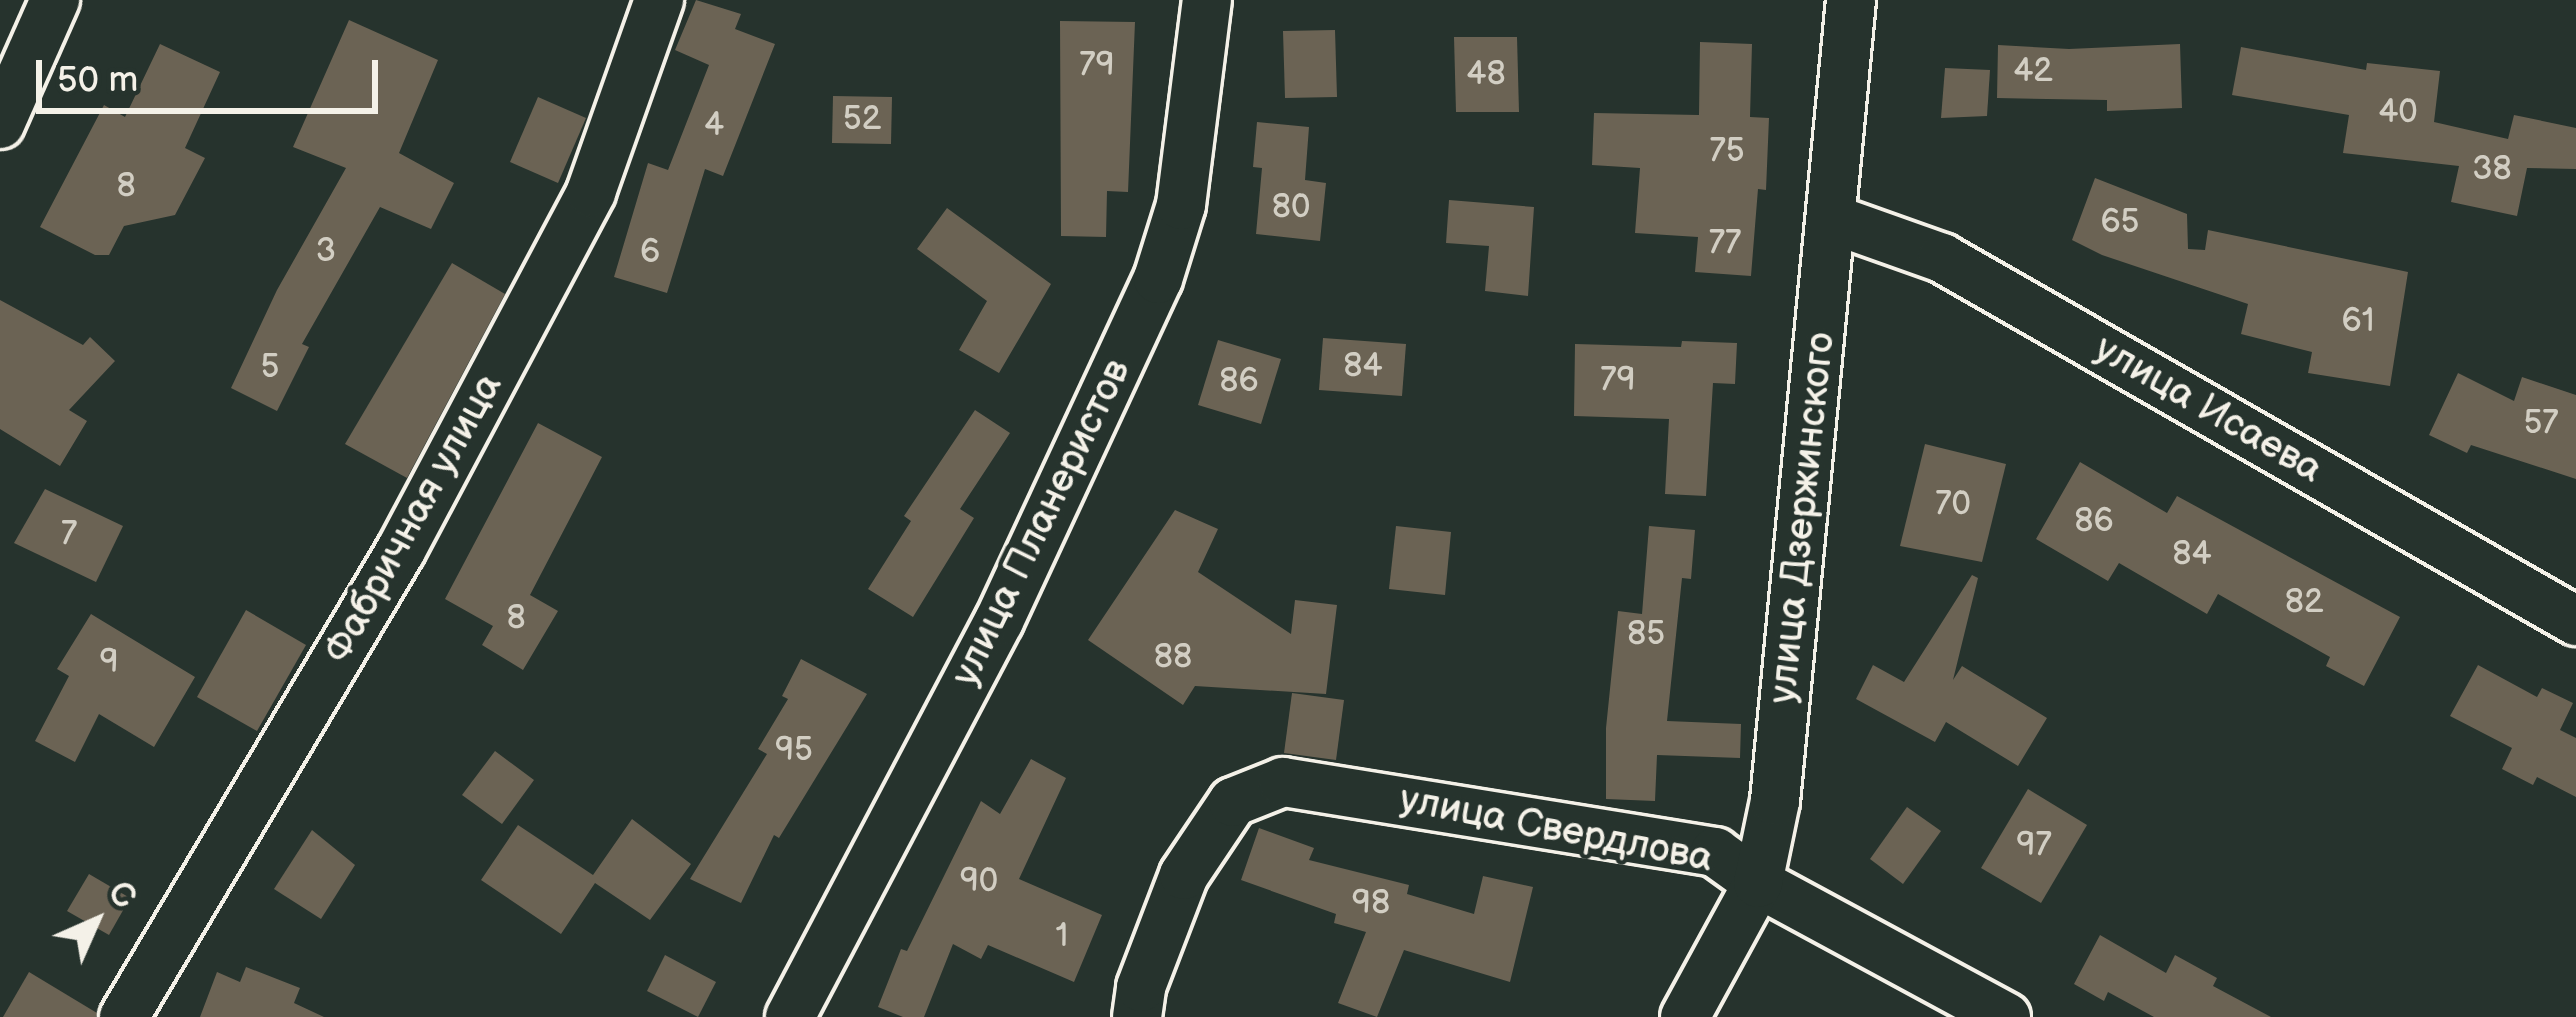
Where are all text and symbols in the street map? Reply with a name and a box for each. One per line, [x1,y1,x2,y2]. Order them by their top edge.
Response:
scale bar [42,36,384,110]
house number: 79 [1079,46,1115,86]
house number: 42 [2013,52,2053,92]
house number: 48 [1466,55,1506,95]
text: 50 m [57,59,138,102]
house number: 40 [2378,93,2418,133]
house number: 52 [843,100,881,140]
house number: 4 [704,106,724,146]
house number: 75 [1709,132,1745,172]
house number: 38 [2472,150,2512,190]
house number: 8 [116,167,136,207]
house number: 80 [1272,188,1310,228]
house number: 65 [2100,203,2140,243]
house number: 77 [1709,224,1741,264]
house number: 3 [316,232,336,272]
house number: 6 [640,233,660,273]
house number: 61 [2342,302,2374,342]
street label: улица Исаева [2086,326,2330,494]
street label: улица Дзержинского [1760,330,1846,706]
house number: 84 [1343,347,1383,387]
house number: 5 [261,348,279,388]
street label: улица Планеристов [943,352,1141,694]
house number: 79 [1600,361,1636,401]
house number: 86 [1219,362,1259,402]
street label: Фабричная улица [315,366,513,672]
house number: 57 [2523,404,2559,444]
house number: 70 [1935,485,1971,525]
house number: 86 [2074,502,2114,542]
house number: 7 [61,515,77,555]
house number: 84 [2172,535,2212,575]
house number: 82 [2285,583,2323,623]
house number: 8 [506,599,526,639]
house number: 85 [1627,615,1665,655]
house number: 88 [1154,638,1192,678]
house number: 9 [99,643,119,683]
house number: 95 [775,731,813,771]
street label: улица Свердлова [1396,777,1716,883]
house number: 97 [2016,826,2052,866]
north arrow [36,861,156,981]
house number: 90 [960,862,998,902]
text: С [99,873,144,918]
house number: 98 [1352,884,1390,924]
house number: 1 [1056,917,1068,957]

